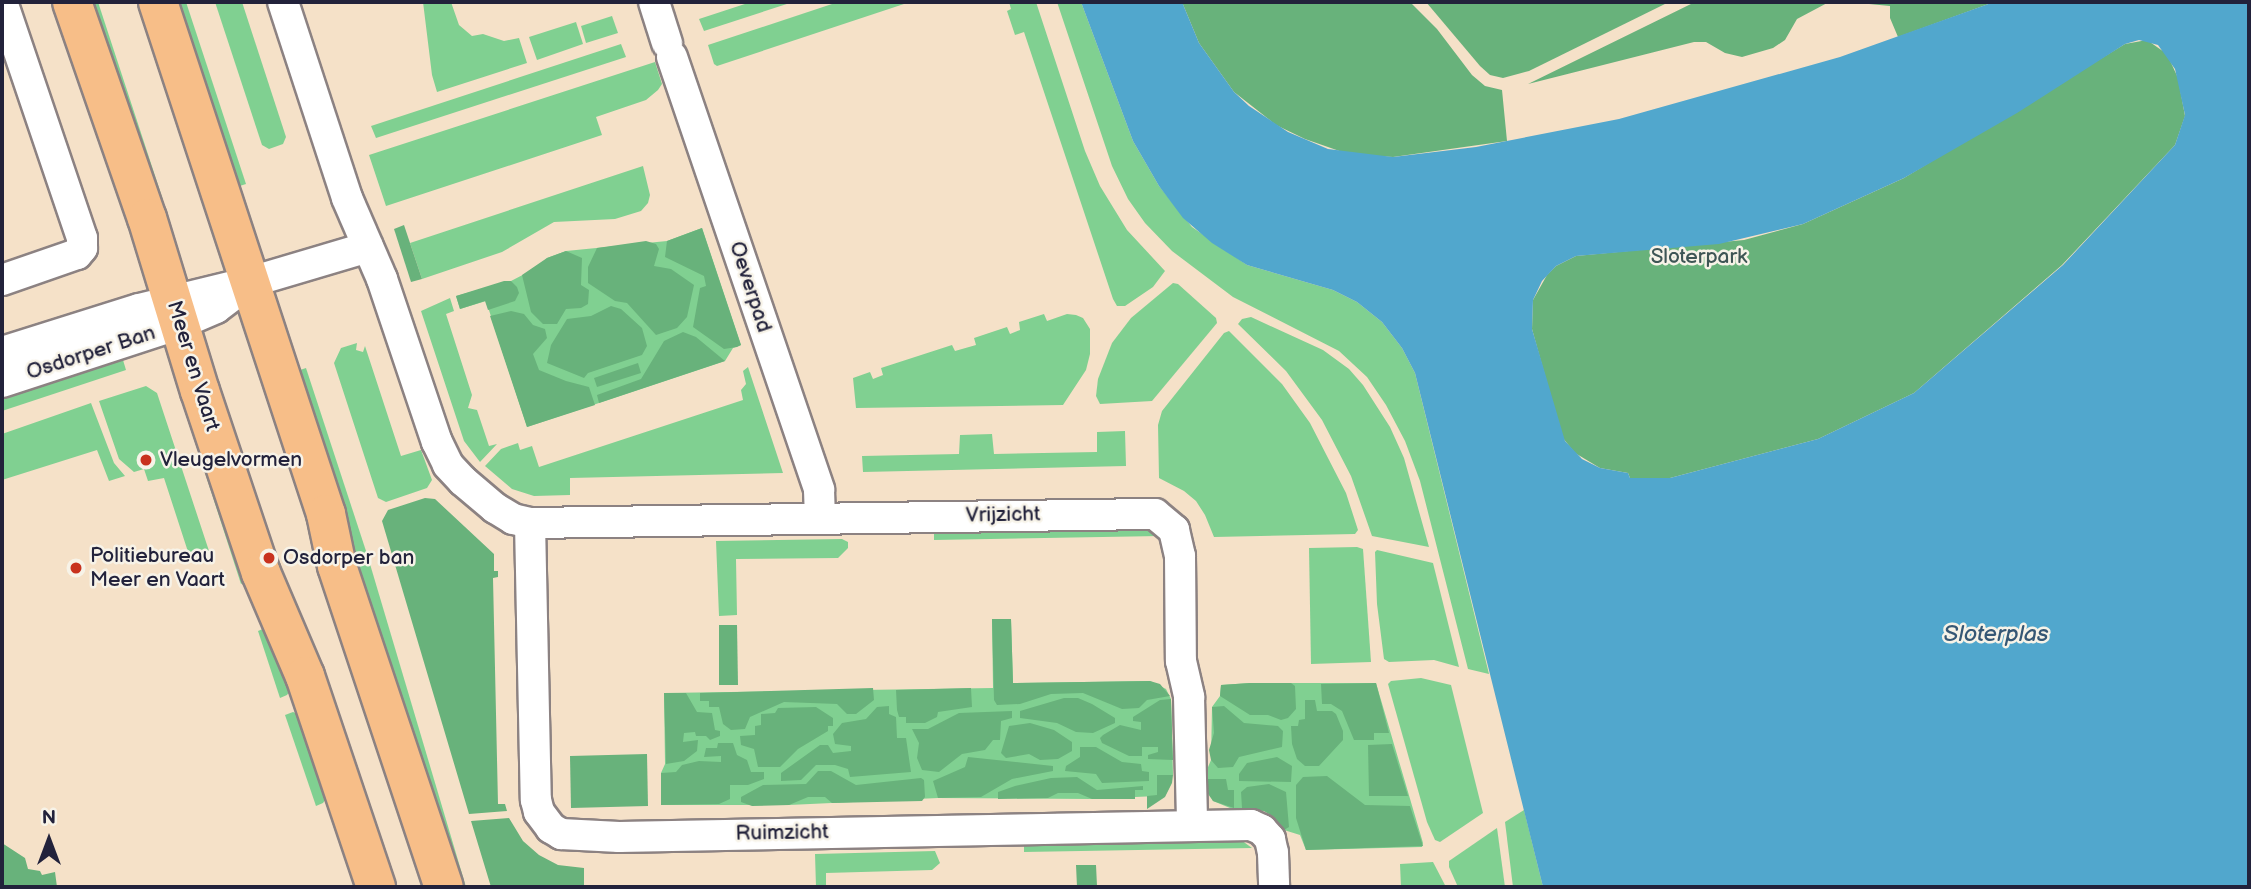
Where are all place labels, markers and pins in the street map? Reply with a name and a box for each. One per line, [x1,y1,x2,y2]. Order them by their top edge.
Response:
place label: Vleugelvormen [160,447,302,473]
marker: Vleugelvormen [138,452,154,468]
place label: Politiebureau Meer en Vaart [90,543,226,593]
place label: Osdorper ban [283,545,414,571]
marker: Osdorper ban [261,550,277,566]
marker: Politiebureau Meer en Vaart [68,560,84,576]

